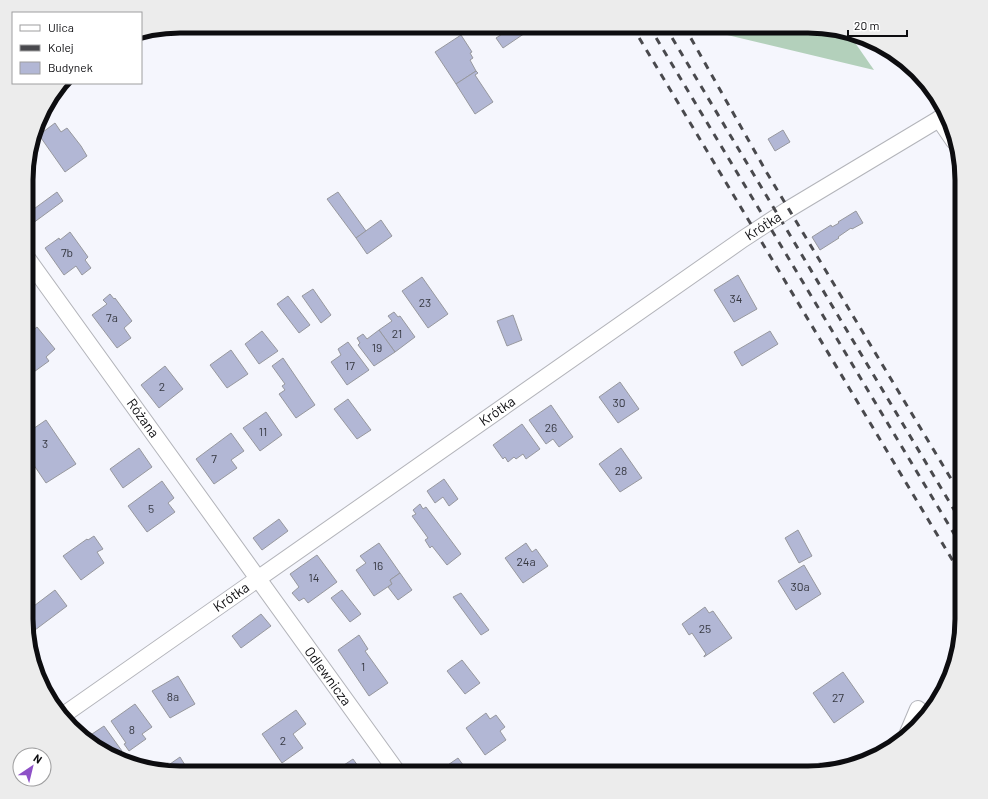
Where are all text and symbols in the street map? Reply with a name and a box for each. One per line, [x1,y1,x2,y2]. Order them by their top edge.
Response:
legend [12,12,142,84]
scale bar [848,12,907,38]
text: 20 m [854,18,880,32]
text: Ulica [48,20,74,34]
text: Kolej [48,40,74,54]
text: Budynek [48,60,93,74]
street label: Krótka [741,208,784,244]
house number: 7b [61,245,73,259]
house number: 34 [730,291,742,305]
house number: 23 [419,295,431,309]
house number: 7a [106,310,118,324]
house number: 21 [392,326,402,340]
house number: 19 [372,340,382,354]
house number: 17 [345,358,355,372]
house number: 2 [159,379,165,393]
street label: Krótka [475,392,518,429]
street label: Różana [124,395,163,441]
house number: 30 [613,395,625,409]
house number: 26 [545,420,557,434]
house number: 11 [259,424,267,438]
house number: 3 [42,436,48,450]
house number: 7 [211,451,217,465]
house number: 28 [615,463,627,477]
house number: 5 [148,501,154,515]
house number: 24a [516,554,536,568]
house number: 16 [373,558,383,572]
house number: 14 [309,570,319,584]
street label: Krótka [209,578,252,615]
house number: 30a [790,579,810,593]
house number: 25 [699,621,711,635]
street label: Odlewnicza [301,643,355,709]
house number: 1 [361,659,365,673]
house number: 8a [167,689,179,703]
house number: 27 [832,690,844,704]
house number: 8 [129,722,135,736]
house number: 2 [280,733,286,747]
north arrow [12,747,52,787]
text: N [31,751,45,766]

